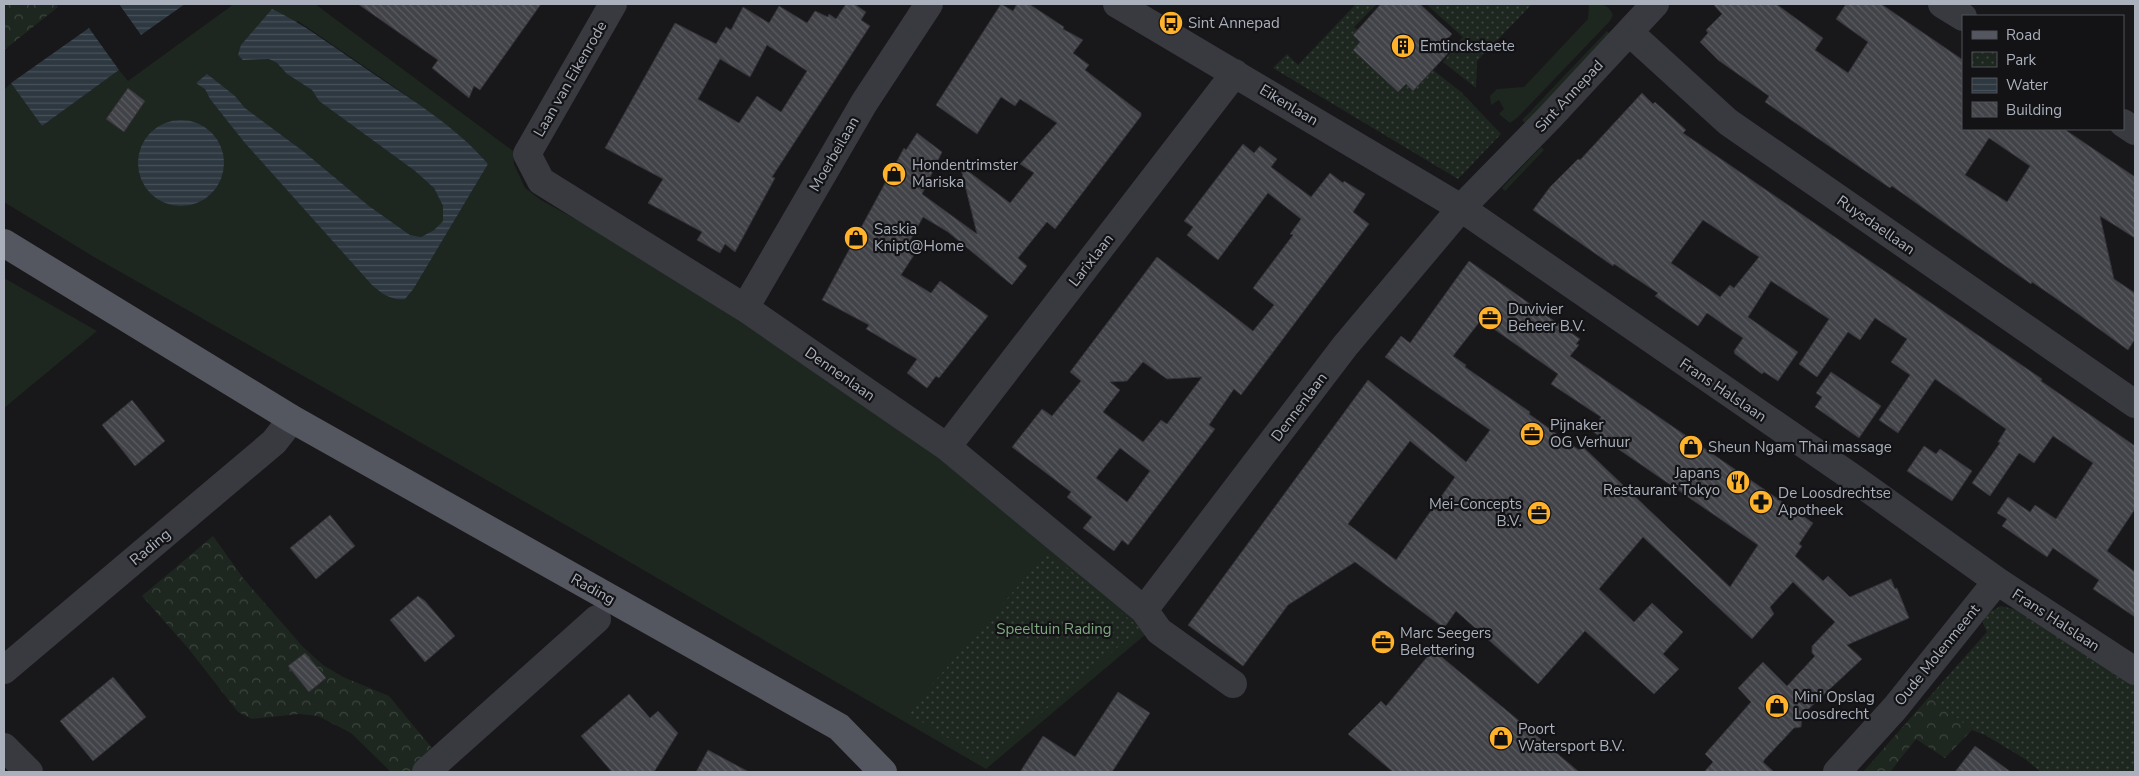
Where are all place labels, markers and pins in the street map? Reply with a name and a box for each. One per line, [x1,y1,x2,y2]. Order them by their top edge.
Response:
bus stop icon: Sint Annepad [1158,10,1184,36]
place label: Sint Annepad [1188,13,1280,33]
building icon: Emtinckstaete [1390,33,1416,59]
place label: Emtinckstaete [1420,36,1515,56]
place label: Hondentrimster Mariska [912,155,1019,192]
shop icon: Hondentrimster Mariska [881,161,907,187]
place label: Saskia Knipt@Home [874,219,964,256]
shop icon: Saskia Knipt@Home [843,225,869,251]
place label: Duvivier Beheer B.V. [1508,299,1585,336]
office icon: Duvivier Beheer B.V. [1477,305,1503,331]
place label: Pijnaker OG Verhuur [1550,415,1630,452]
office icon: Pijnaker OG Verhuur [1519,421,1545,447]
shop icon: Sheun Ngam Thai massage [1678,434,1704,460]
place label: Sheun Ngam Thai massage [1708,437,1892,457]
place label: Japans Restaurant Tokyo [1603,463,1720,500]
restaurant icon: Japans Restaurant Tokyo [1725,469,1751,495]
place label: De Loosdrechtse Apotheek [1778,483,1891,520]
pharmacy icon: De Loosdrechtse Apotheek [1748,489,1774,515]
place label: Mei-Concepts B.V. [1429,494,1522,531]
office icon: Mei-Concepts B.V. [1526,500,1552,526]
place label: Marc Seegers Belettering [1400,623,1491,660]
office icon: Marc Seegers Belettering [1370,629,1396,655]
place label: Mini Opslag Loosdrecht [1794,687,1875,724]
shop icon: Mini Opslag Loosdrecht [1764,693,1790,719]
place label: Poort Watersport B.V. [1518,719,1625,756]
shop icon: Poort Watersport B.V. [1488,725,1514,751]

